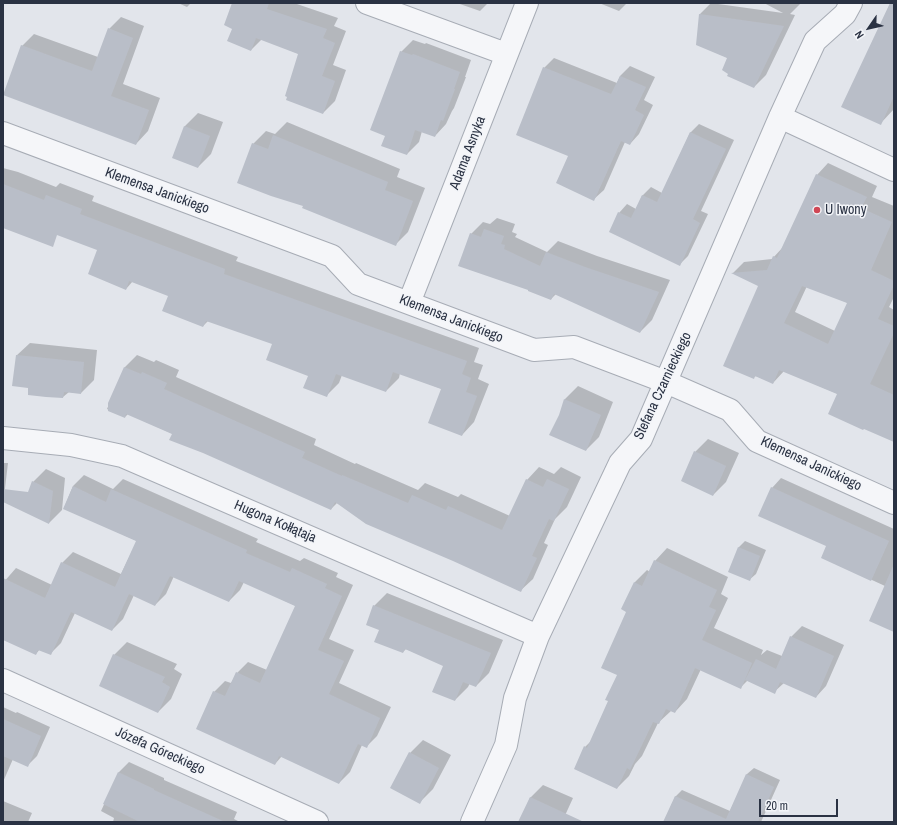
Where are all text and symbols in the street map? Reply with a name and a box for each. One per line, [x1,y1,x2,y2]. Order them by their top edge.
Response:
north arrow [849,8,889,48]
text: N [851,28,867,41]
street label: Adama Asnyka [446,114,490,192]
street label: Klemensa Janickiego [103,164,211,218]
place label: U Iwony [825,202,866,218]
marker: U Iwony [812,205,822,215]
street label: Klemensa Janickiego [397,291,505,347]
street label: Stefana Czarnieckiego [631,330,695,442]
street label: Klemensa Janickiego [758,433,864,495]
street label: Hugona Kołłątaja [231,497,319,547]
street label: Józefa Góreckiego [113,724,207,778]
scale bar [761,791,840,817]
text: 20 m [766,798,788,814]

